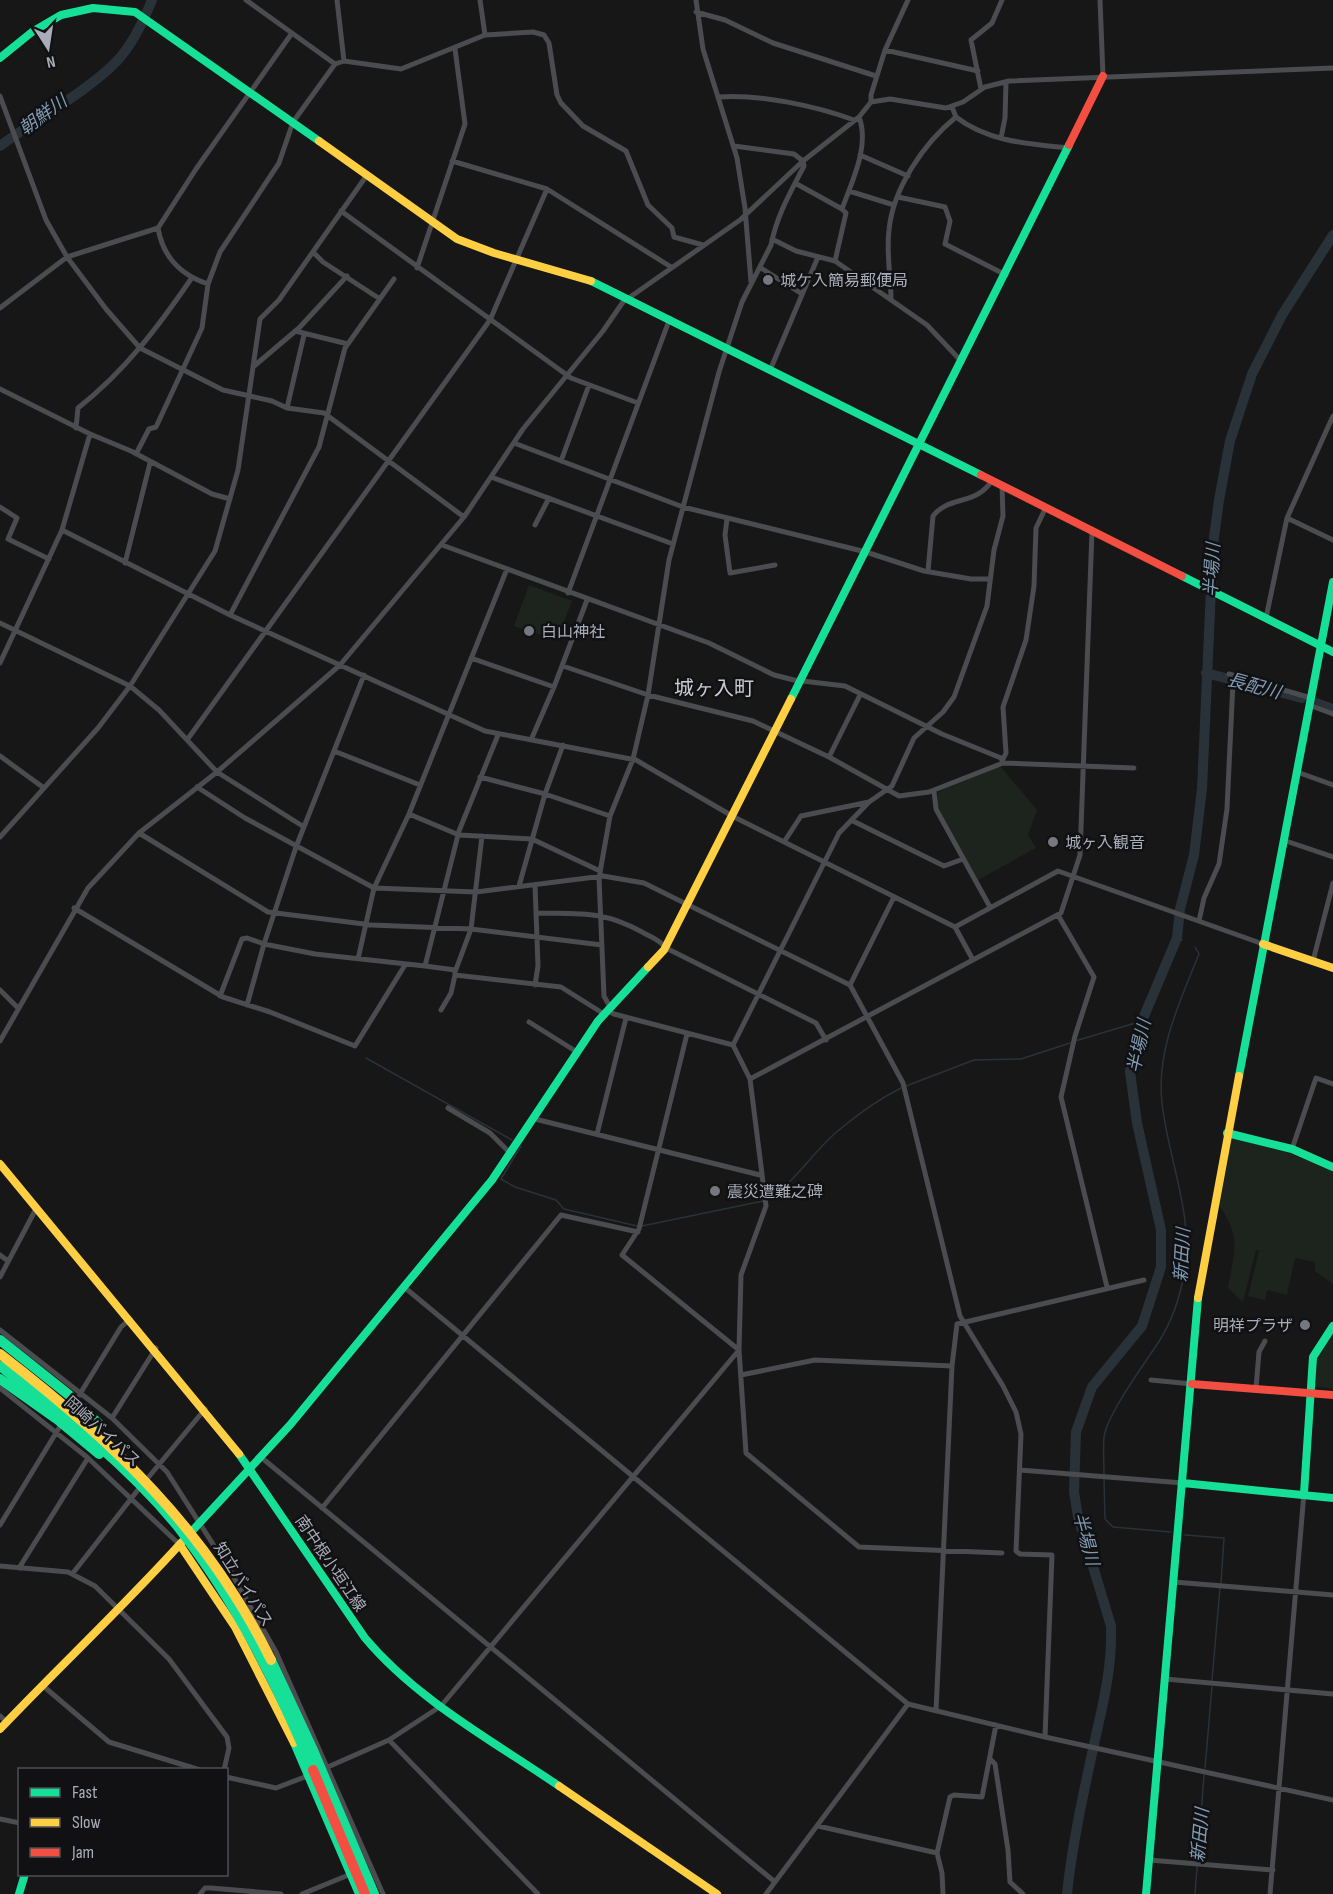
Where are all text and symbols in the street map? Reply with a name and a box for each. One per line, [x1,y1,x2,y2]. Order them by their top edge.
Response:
north arrow [18,18,78,78]
text: N [45,51,57,71]
water label: 朝鮮川 [15,90,73,140]
place label: 城ケ入簡易郵便局 [780,272,908,291]
marker: 城ケ入簡易郵便局 [761,273,775,287]
water label: 半場川 [1201,541,1225,598]
place label: 白山神社 [541,623,605,642]
marker: 白山神社 [522,624,536,638]
water label: 長配川 [1225,669,1285,704]
district label: 城ヶ入町 [674,677,754,701]
place label: 城ヶ入観音 [1065,834,1145,853]
marker: 城ヶ入観音 [1046,835,1060,849]
water label: 半場川 [1124,1016,1156,1075]
place label: 震災遭難之碑 [727,1183,823,1202]
marker: 震災遭難之碑 [708,1184,722,1198]
water label: 新田川 [1171,1226,1195,1283]
place label: 明祥プラザ [1213,1317,1293,1336]
marker: 明祥プラザ [1298,1318,1312,1332]
street label: 岡崎バイパス [60,1393,144,1471]
water label: 半場川 [1068,1510,1103,1570]
street label: 南中根小垣江線 [291,1512,369,1616]
street label: 知立バイパス [209,1539,276,1630]
legend [18,1768,228,1876]
text: Fast [72,1782,98,1803]
water label: 新田川 [1188,1805,1213,1863]
text: Slow [72,1812,101,1833]
text: Jam [71,1842,94,1863]

